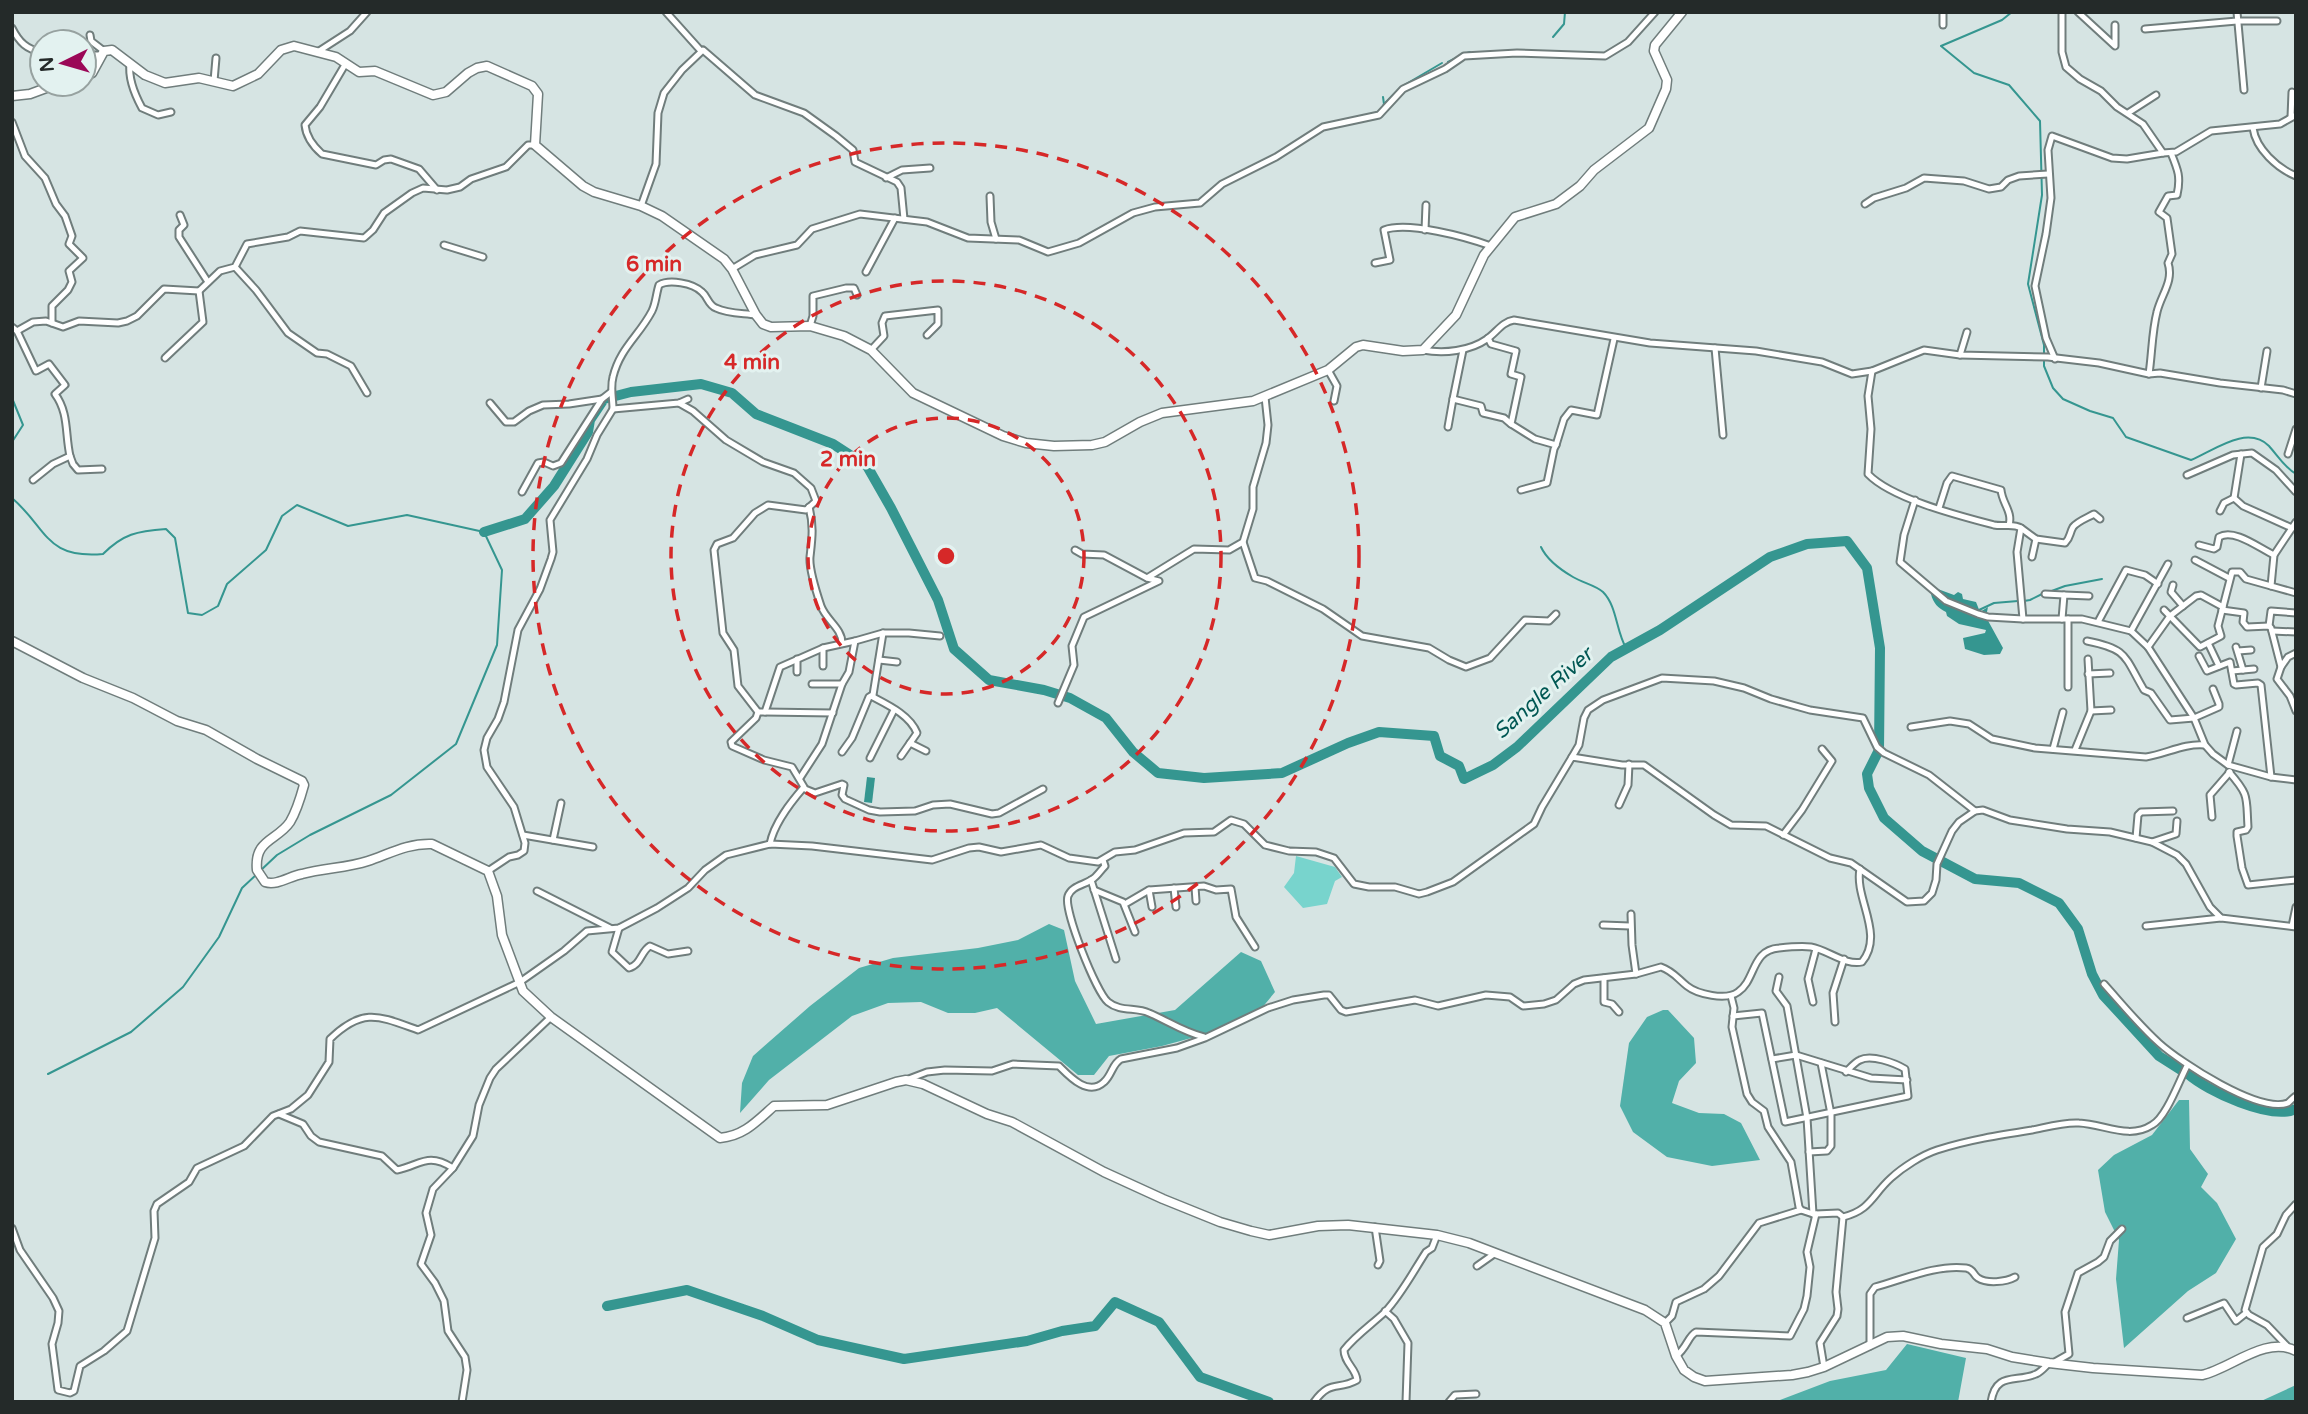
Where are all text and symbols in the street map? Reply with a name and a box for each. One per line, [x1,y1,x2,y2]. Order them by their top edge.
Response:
north arrow [28,28,98,98]
text: N [35,56,59,73]
text: 6 min [626,252,682,277]
text: 4 min [724,350,780,375]
text: 2 min [820,447,876,472]
centre of rings [934,544,958,568]
water label: Sangle River [1489,640,1600,744]

